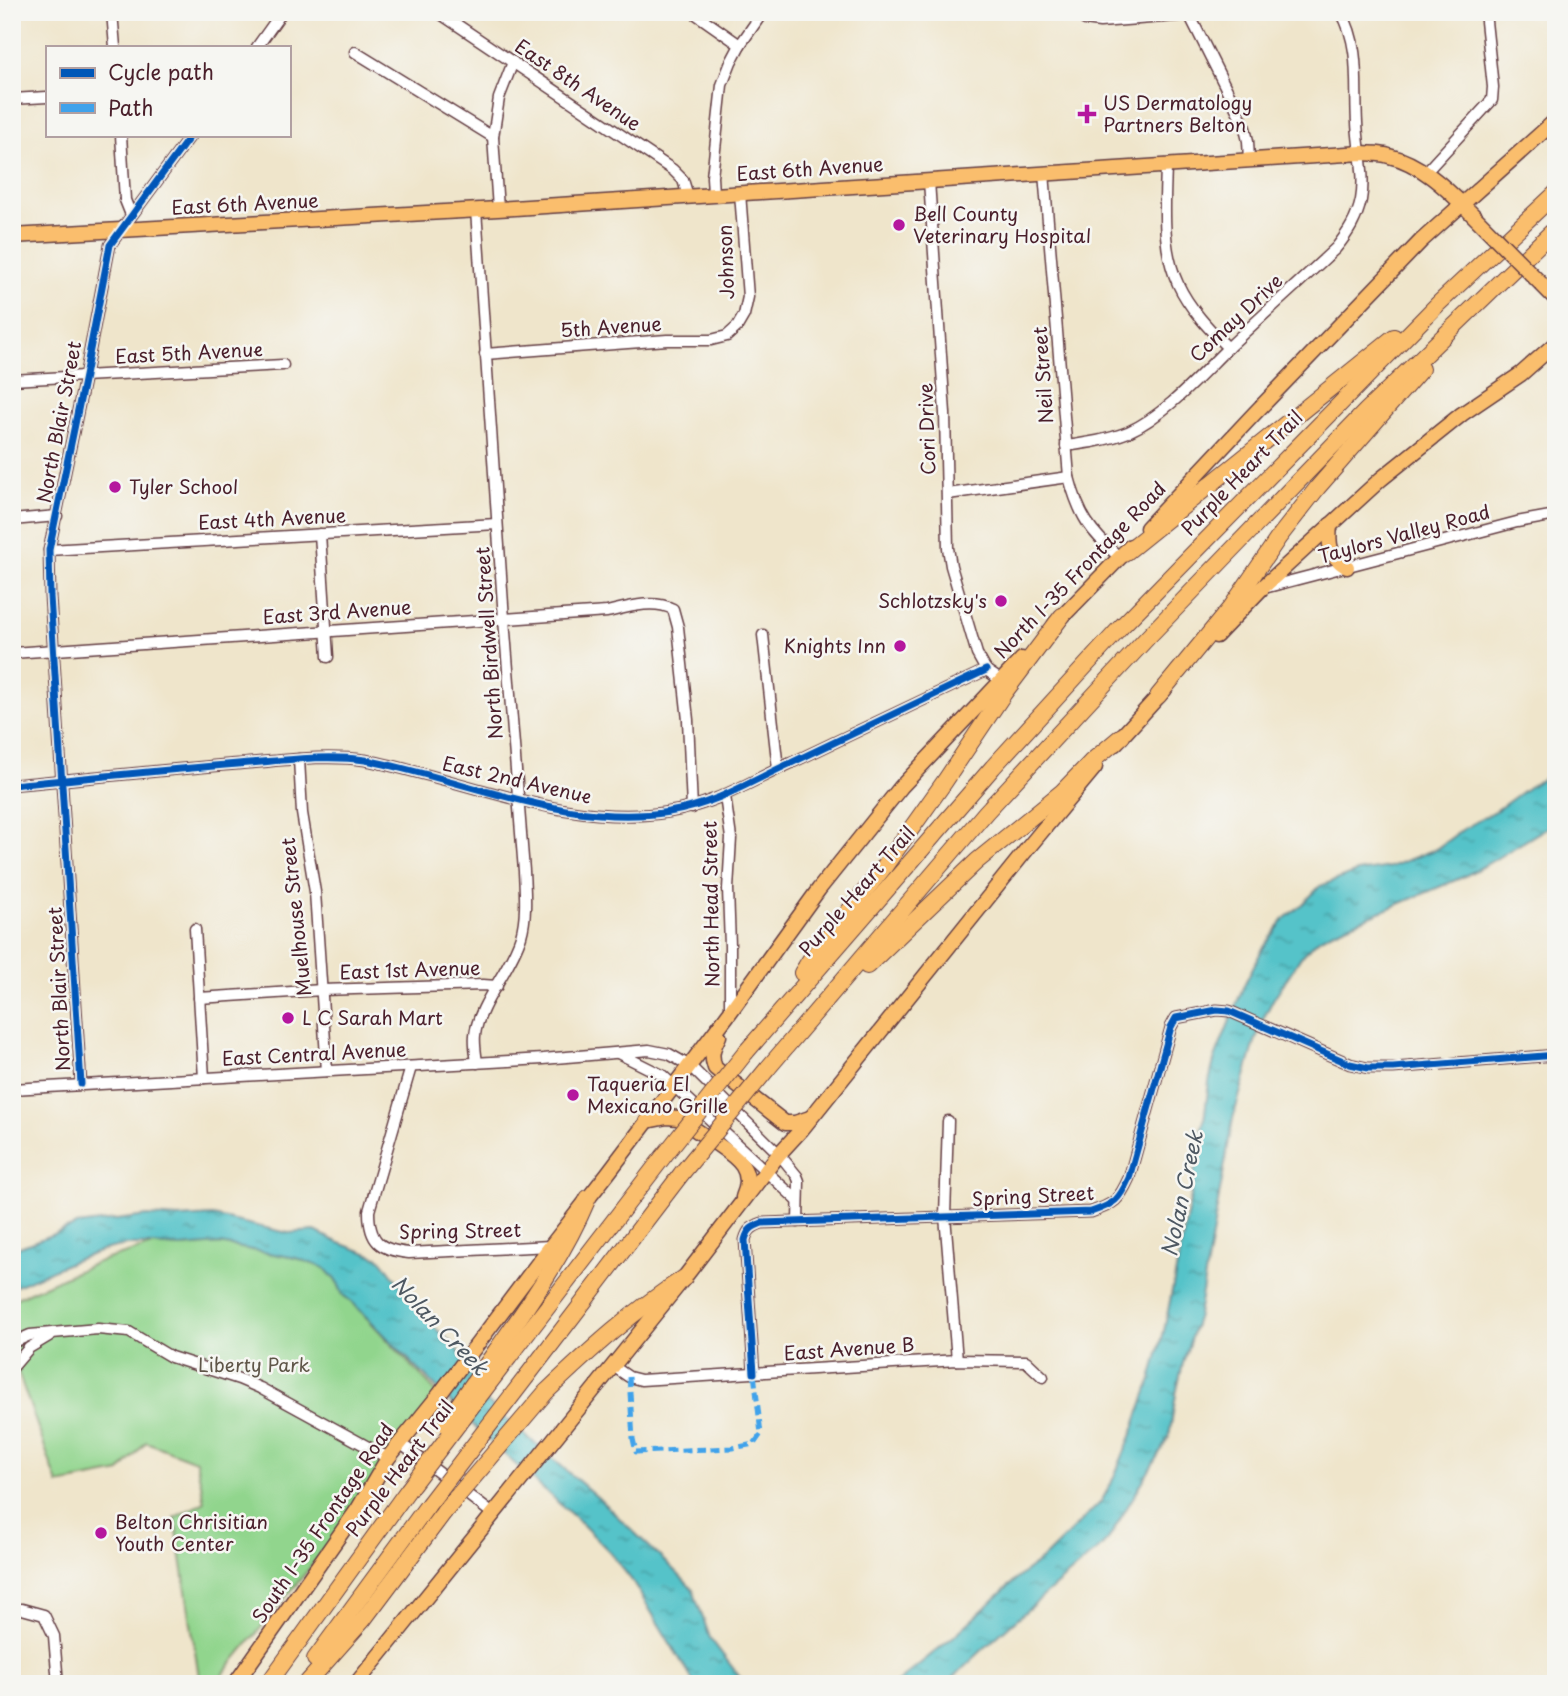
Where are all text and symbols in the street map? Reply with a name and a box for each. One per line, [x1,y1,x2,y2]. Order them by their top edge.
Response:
street label: East 8th Avenue [510,32,647,137]
legend [46,46,290,136]
text: Cycle path [108,55,214,87]
place label: US Dermatology Partners Belton [1103,88,1252,138]
text: Path [108,91,153,123]
marker: US Dermatology Partners Belton [1077,104,1097,124]
street label: East 6th Avenue [736,149,884,187]
street label: East 6th Avenue [171,185,319,221]
place label: Bell County Veterinary Hospital [913,199,1091,249]
marker: Bell County Veterinary Hospital [891,217,907,233]
street label: Johnson [710,224,740,300]
street label: Comay Drive [1182,267,1288,368]
street label: 5th Avenue [559,308,663,344]
street label: Neil Street [1025,325,1059,425]
street label: East 5th Avenue [114,334,263,370]
street label: North Blair Street [29,338,88,505]
street label: Cori Drive [910,382,942,476]
street label: Purple Heart Trail [1174,403,1308,541]
place label: Tyler School [129,472,238,500]
street label: North I-35 Frontage Road [987,474,1172,664]
marker: Tyler School [107,479,123,495]
street label: Taylors Valley Road [1315,497,1493,569]
street label: East 4th Avenue [197,500,347,536]
street label: North Birdwell Street [467,546,509,740]
place label: Schlotzsky's [878,586,987,614]
street label: East 3rd Avenue [262,592,412,630]
marker: Schlotzsky's [993,593,1009,609]
place label: Knights Inn [783,631,886,659]
marker: Knights Inn [892,638,908,654]
street label: East 2nd Avenue [440,748,595,810]
street label: Purple Heart Trail [792,819,921,962]
street label: North Head Street [695,820,725,987]
street label: Muelhouse Street [273,836,317,998]
street label: North Blair Street [40,906,76,1072]
street label: East 1st Avenue [339,953,481,985]
place label: L C Sarah Mart [302,1003,443,1031]
marker: L C Sarah Mart [280,1010,296,1026]
street label: East Central Avenue [221,1034,407,1072]
place label: Taqueria El Mexicano Grille [587,1069,728,1119]
marker: Taqueria El Mexicano Grille [565,1087,581,1103]
water label: Nolan Creek [1152,1126,1210,1260]
street label: Spring Street [971,1178,1095,1212]
street label: Spring Street [399,1215,522,1245]
water label: Nolan Creek [384,1267,497,1383]
street label: East Avenue B [783,1329,915,1367]
park label: Liberty Park [198,1350,310,1378]
street label: Purple Heart Trail [339,1393,460,1542]
street label: South I-35 Frontage Road [245,1417,400,1628]
place label: Belton Chrisitian Youth Center [115,1507,268,1557]
marker: Belton Chrisitian Youth Center [93,1525,109,1541]

